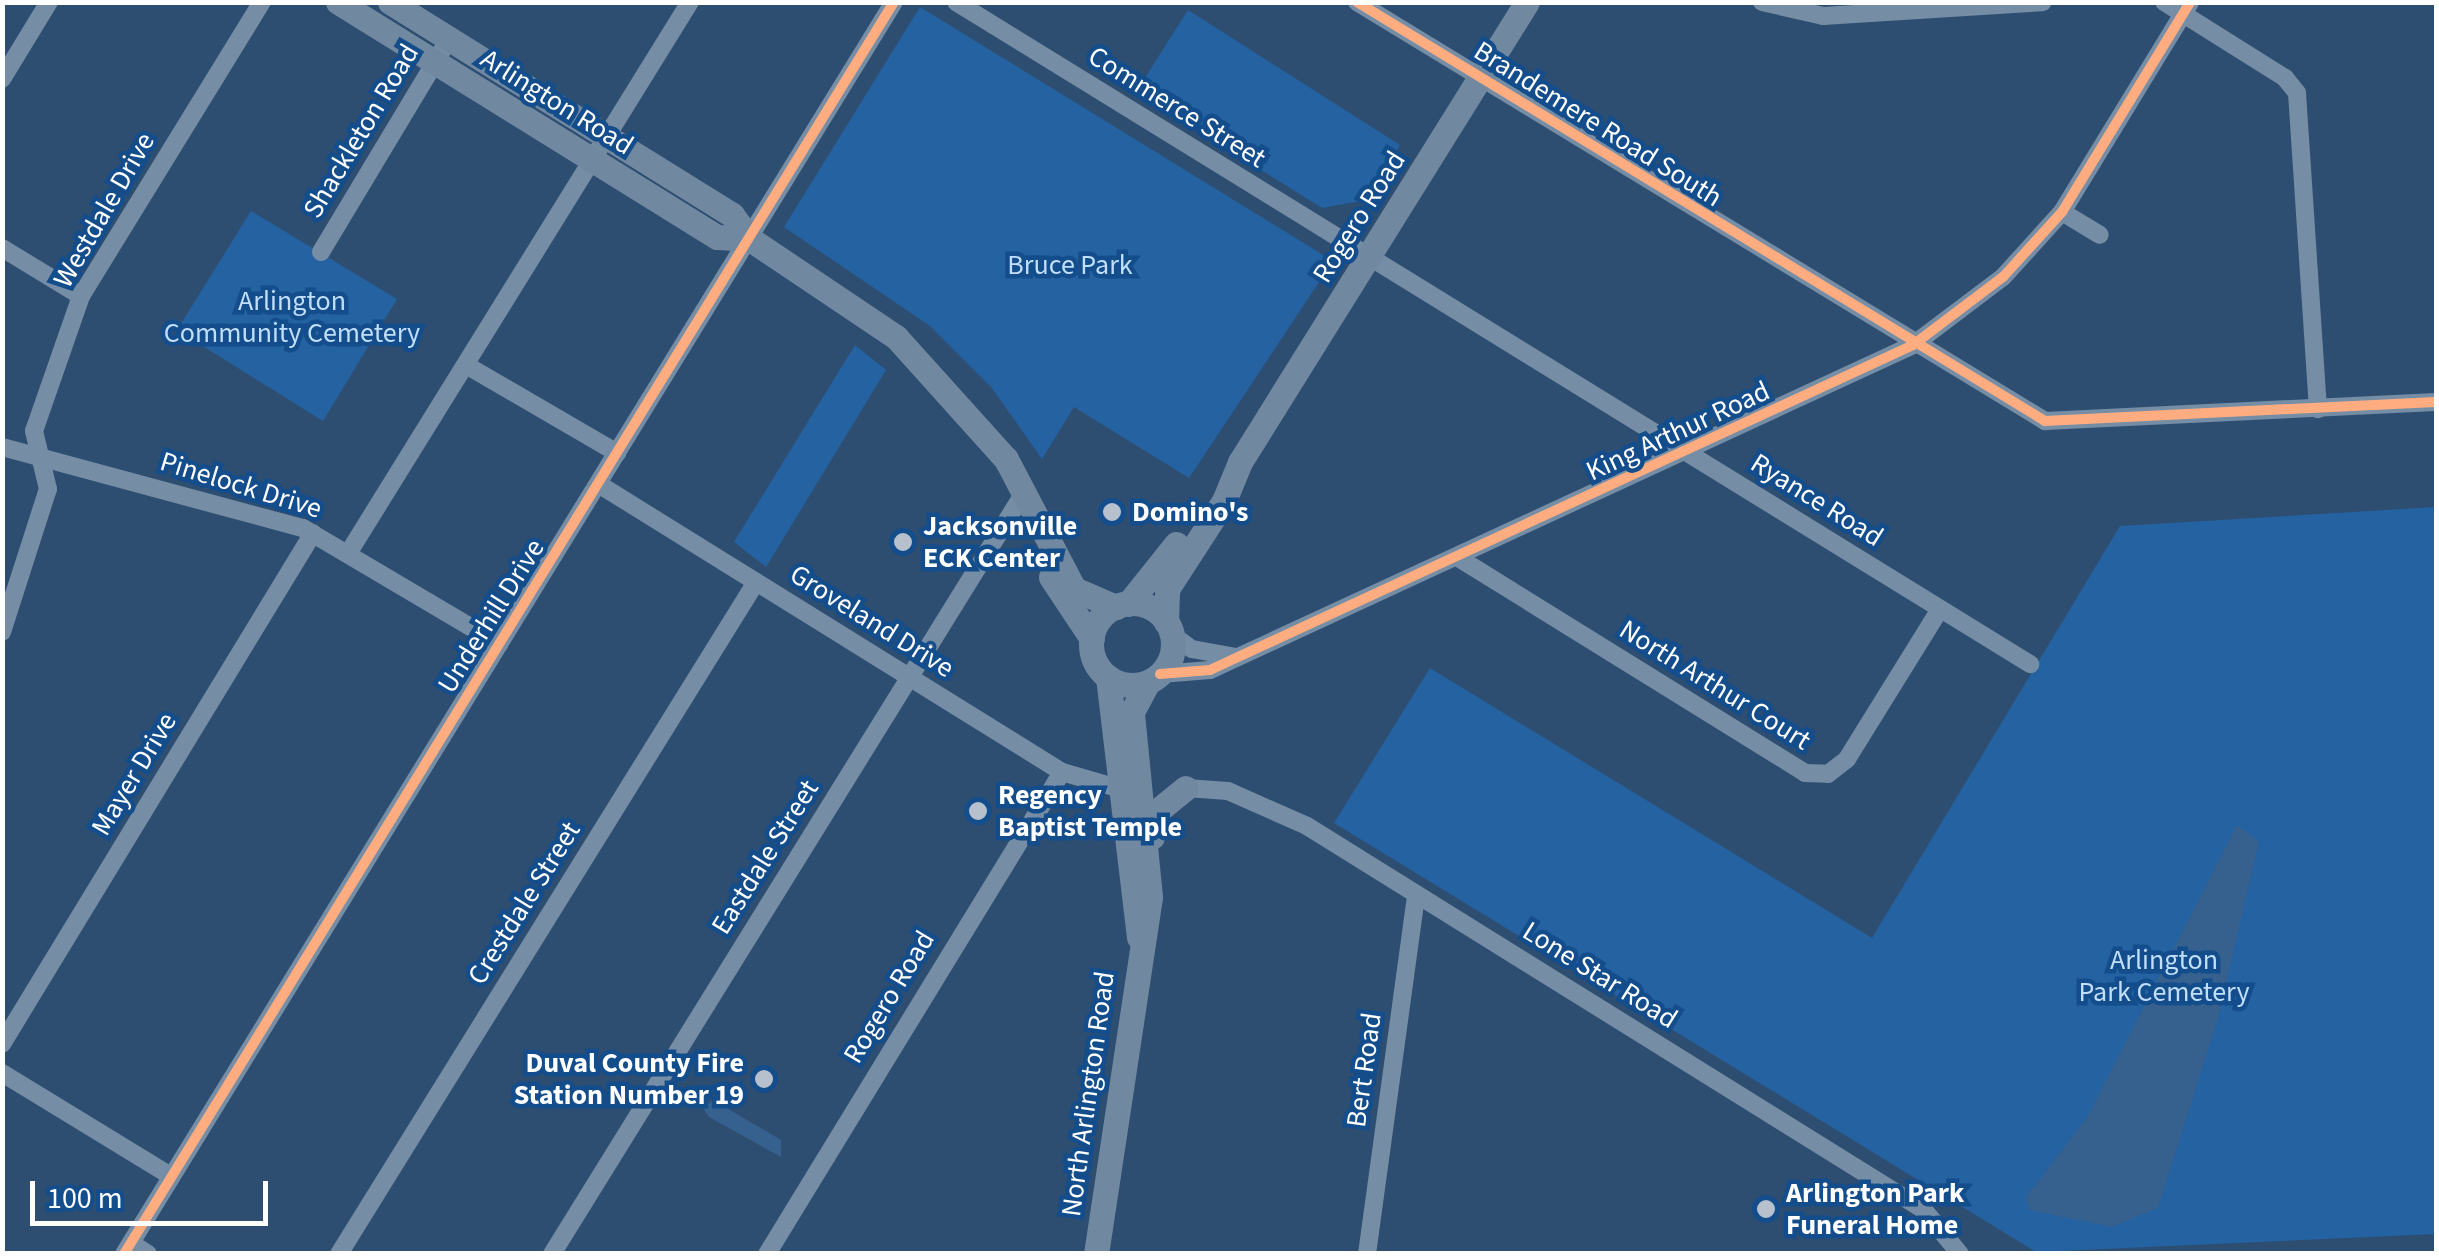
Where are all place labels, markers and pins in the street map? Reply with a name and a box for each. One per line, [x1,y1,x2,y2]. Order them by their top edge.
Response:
place label: Domino's [1132,495,1248,529]
marker: Domino's [1101,501,1123,523]
place label: Jacksonville ECK Center [923,509,1077,575]
marker: Jacksonville ECK Center [892,531,914,553]
place label: Regency Baptist Temple [998,778,1182,844]
marker: Regency Baptist Temple [967,800,989,822]
place label: Duval County Fire Station Number 19 [514,1046,744,1112]
marker: Duval County Fire Station Number 19 [753,1068,775,1090]
place label: Arlington Park Funeral Home [1786,1176,1964,1242]
marker: Arlington Park Funeral Home [1755,1198,1777,1220]

